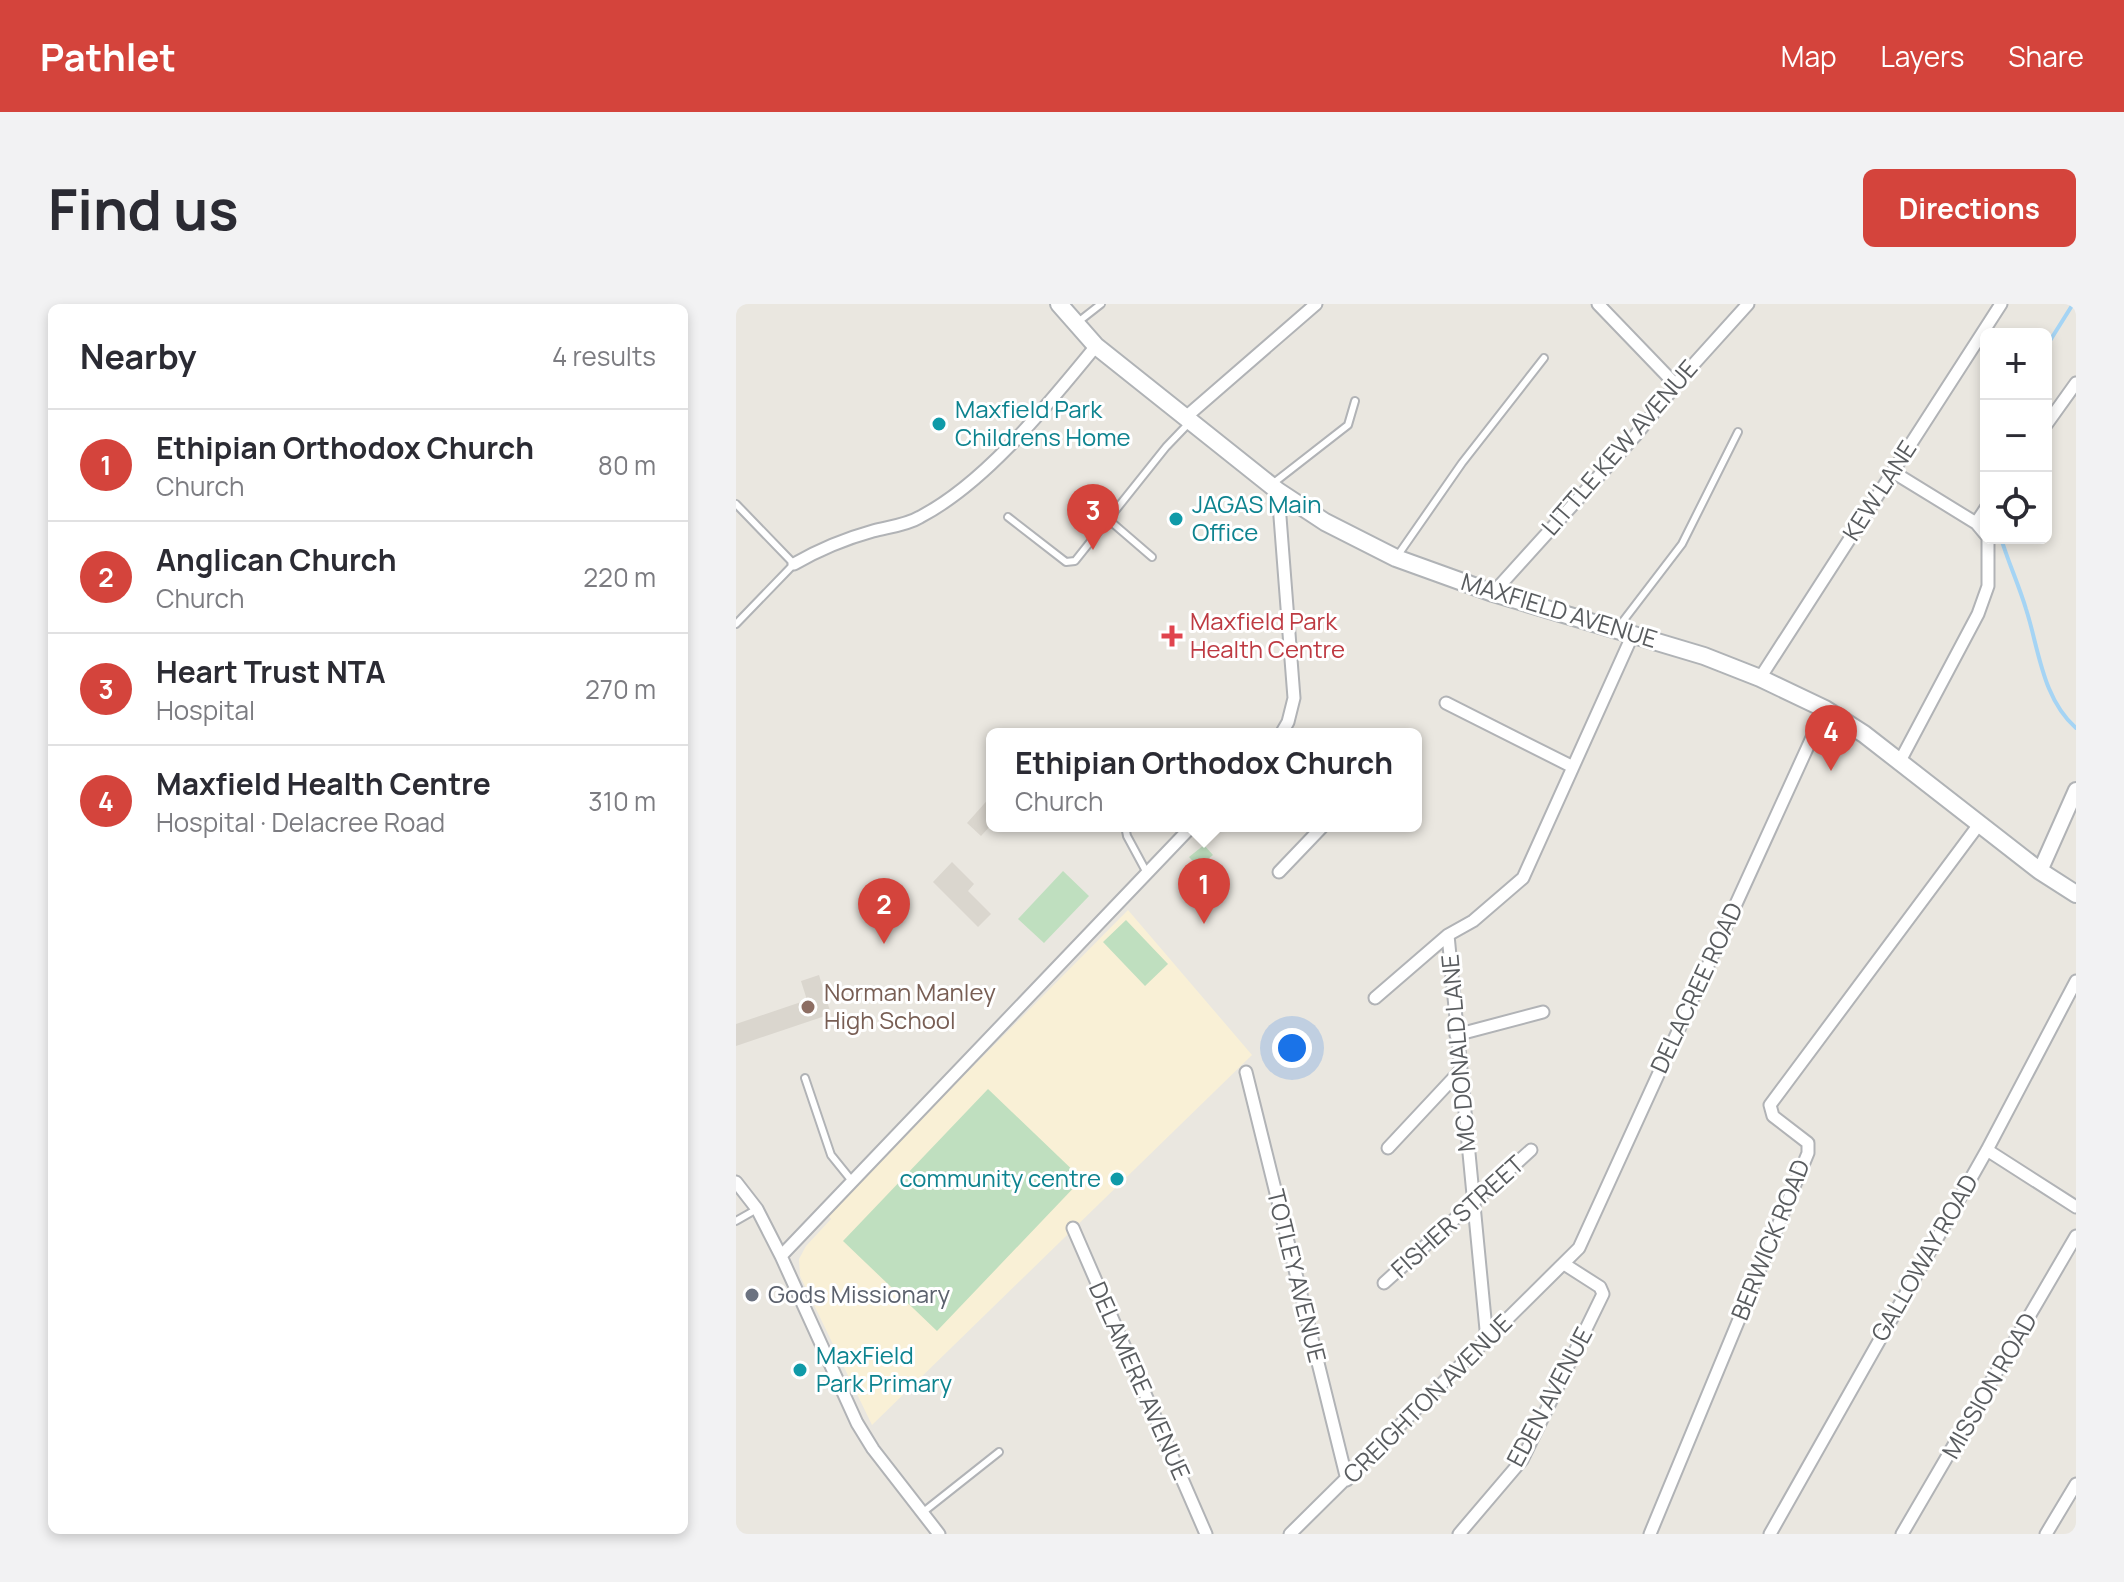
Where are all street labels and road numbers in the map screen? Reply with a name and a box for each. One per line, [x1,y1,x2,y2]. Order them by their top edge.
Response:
street label: LITTLE KEW AVENUE [1533,352,1704,542]
street label: KEW LANE [1834,434,1923,546]
street label: MAXFIELD AVENUE [1457,564,1661,655]
street label: DELACREE ROAD [1642,897,1750,1078]
street label: MC DONALD LANE [1432,953,1483,1153]
street label: FISHER STREET [1383,1147,1531,1285]
street label: BERWICK ROAD [1722,1154,1817,1325]
street label: GALLOWAY ROAD [1863,1168,1985,1347]
street label: TOTLEY AVENUE [1260,1186,1335,1366]
street label: DELAMERE AVENUE [1082,1276,1199,1485]
street label: CREIGHTON AVENUE [1335,1306,1519,1490]
street label: MISSION ROAD [1934,1306,2044,1464]
street label: EDEN AVENUE [1498,1321,1599,1472]

